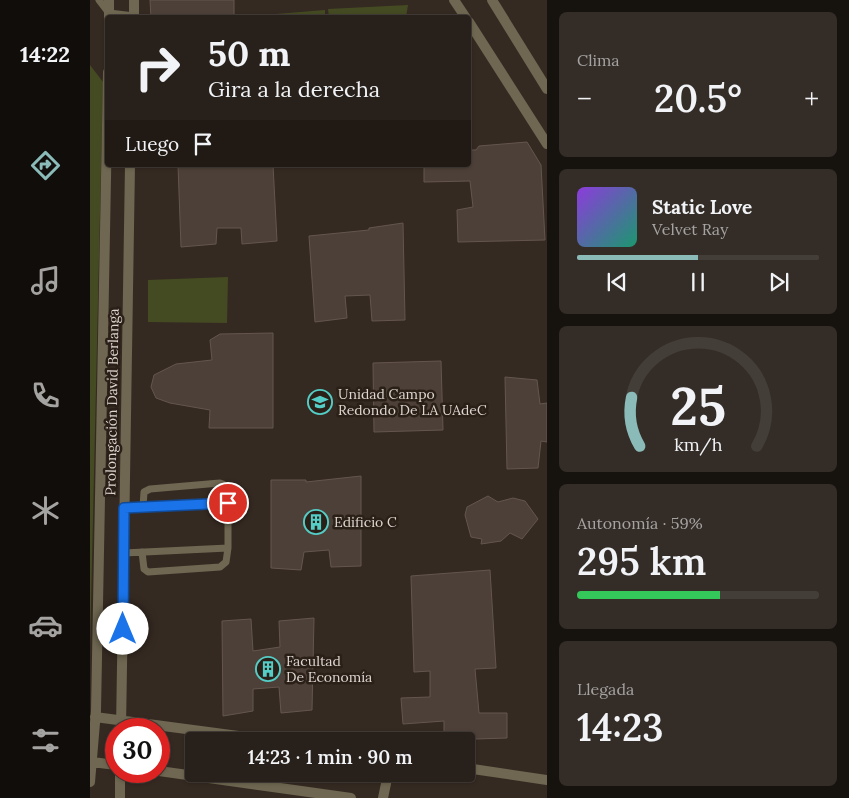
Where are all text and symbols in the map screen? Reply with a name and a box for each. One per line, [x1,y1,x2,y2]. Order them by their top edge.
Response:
text: 50 m [208,31,291,76]
icon: right [125,35,190,100]
text: 14:22 [20,40,70,68]
text: Clima [577,50,620,70]
text: 20.5° [654,74,742,122]
text: Gira a la derecha [208,75,380,103]
text: − [577,81,592,117]
text: + [804,81,819,117]
icon: arrive [189,130,217,158]
text: Luego [125,132,179,156]
icon: directions [28,148,63,183]
text: Static Love [652,195,752,219]
text: Velvet Ray [652,219,728,239]
icon: music [28,263,63,298]
icon: previous [603,268,631,296]
icon: pause [684,268,712,296]
icon: next [765,268,793,296]
street label: Prolongación David Berlanga [101,308,123,496]
text: 25 [670,373,726,439]
icon: phone [28,378,63,413]
place label: Unidad Campo Redondo De LA UAdeC [338,385,487,419]
school or university icon: Unidad Campo Redondo De LA UAdeC [307,389,333,415]
text: km/h [674,433,722,456]
pin [207,482,249,524]
icon: arrive [214,489,242,517]
icon: climate [28,493,63,528]
building icon: Edificio C [303,509,329,535]
place label: Edificio C [334,513,397,531]
text: Autonomía · 59% [577,513,703,533]
text: 295 km [577,537,706,585]
position arrow [96,602,148,654]
icon: car [28,608,63,643]
place label: Facultad De Economía [286,652,372,686]
building icon: Facultad De Economía [255,656,281,682]
text: Llegada [577,679,634,699]
text: 14:23 [577,703,663,751]
speed limit sign: 30 [105,718,170,783]
icon: filters [28,723,63,758]
text: 14:23 · 1 min · 90 m [248,745,412,769]

